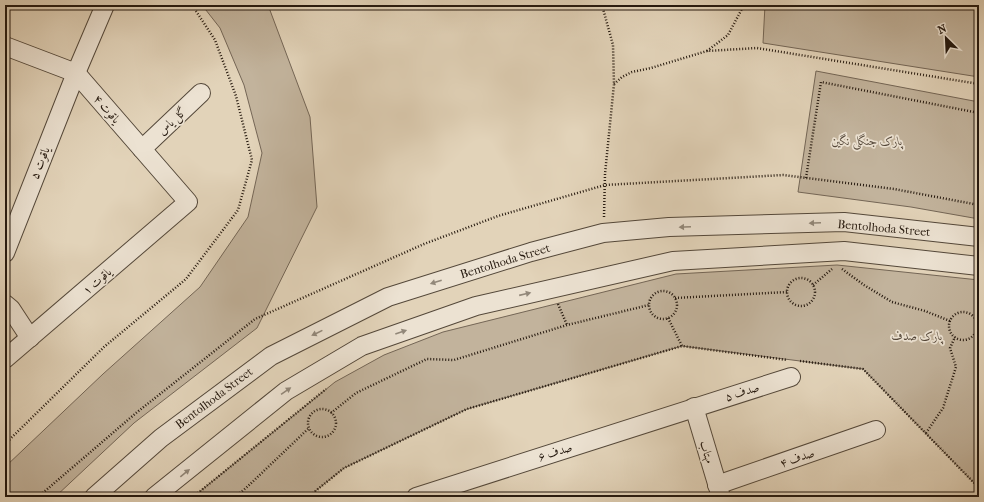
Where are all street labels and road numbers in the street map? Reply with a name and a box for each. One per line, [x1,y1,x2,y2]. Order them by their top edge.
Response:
street label: یاقوت ۴ [90,92,124,127]
street label: گل یاس [154,104,190,139]
street label: یاقوت ۵ [27,144,54,181]
street label: Bentolhoda Street [837,217,932,239]
street label: Bentolhoda Street [458,240,552,281]
street label: یاقوت ۱ [80,264,115,298]
street label: Bentolhoda Street [173,364,256,432]
street label: صدف ۵ [723,380,761,404]
street label: مهتاب [696,439,717,466]
street label: صدف ۶ [536,440,574,464]
street label: صدف ۴ [778,446,816,470]

